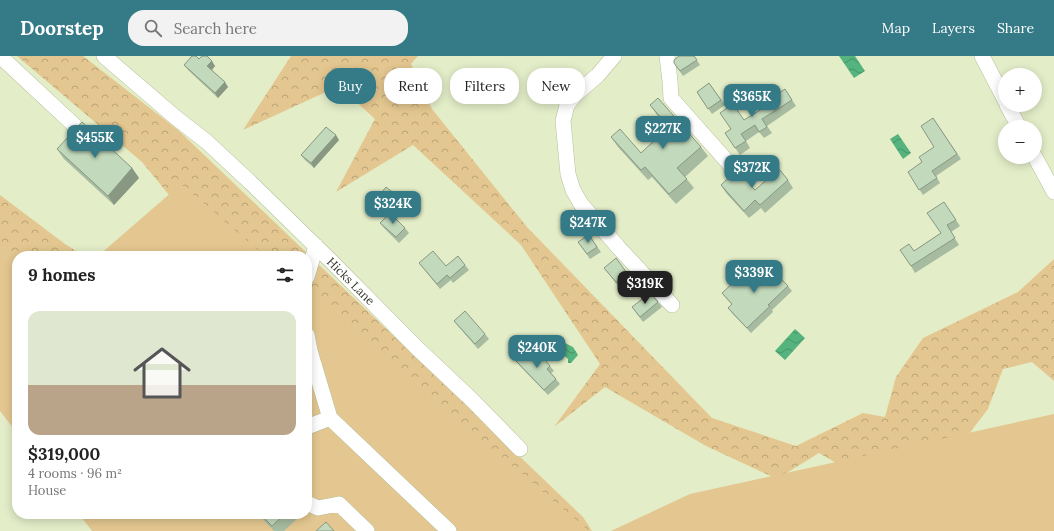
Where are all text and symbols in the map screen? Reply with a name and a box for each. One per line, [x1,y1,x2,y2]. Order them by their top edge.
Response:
search box [128,10,408,46]
text: Doorstep [20,16,104,40]
icon: search [142,17,164,39]
text: Search here [174,19,257,38]
text: Map [882,19,910,37]
text: Layers [932,19,975,37]
text: Share [997,19,1034,37]
chip: Buy [324,68,376,104]
chip: Rent [384,68,442,104]
chip: Filters [450,68,519,104]
chip: New [527,68,585,104]
map controls [998,68,1042,164]
button: + [998,68,1042,112]
pin: $365K [724,84,780,118]
text: $365K [733,88,771,105]
pin: $227K [635,116,691,150]
text: $227K [645,120,681,137]
button: − [998,120,1042,164]
pin: $455K [67,125,123,159]
text: $455K [76,129,114,146]
pin: $372K [724,155,780,189]
text: $372K [733,159,771,176]
pin: $324K [365,191,421,225]
text: $324K [374,195,412,212]
pin: $247K [560,210,616,244]
text: $247K [569,214,607,231]
street label: Hicks Lane [324,254,378,308]
pin: $339K [726,260,782,294]
text: 9 homes [28,264,95,286]
icon: filters [274,264,296,286]
text: $339K [735,264,773,281]
pin: $319K [617,271,673,305]
text: $319K [627,275,663,292]
pin: $240K [509,335,565,369]
icon: home [126,337,198,409]
text: $240K [517,339,557,356]
text: $319,000 [28,443,100,465]
text: 4 rooms · 96 m² [28,465,122,482]
text: House [28,482,66,499]

